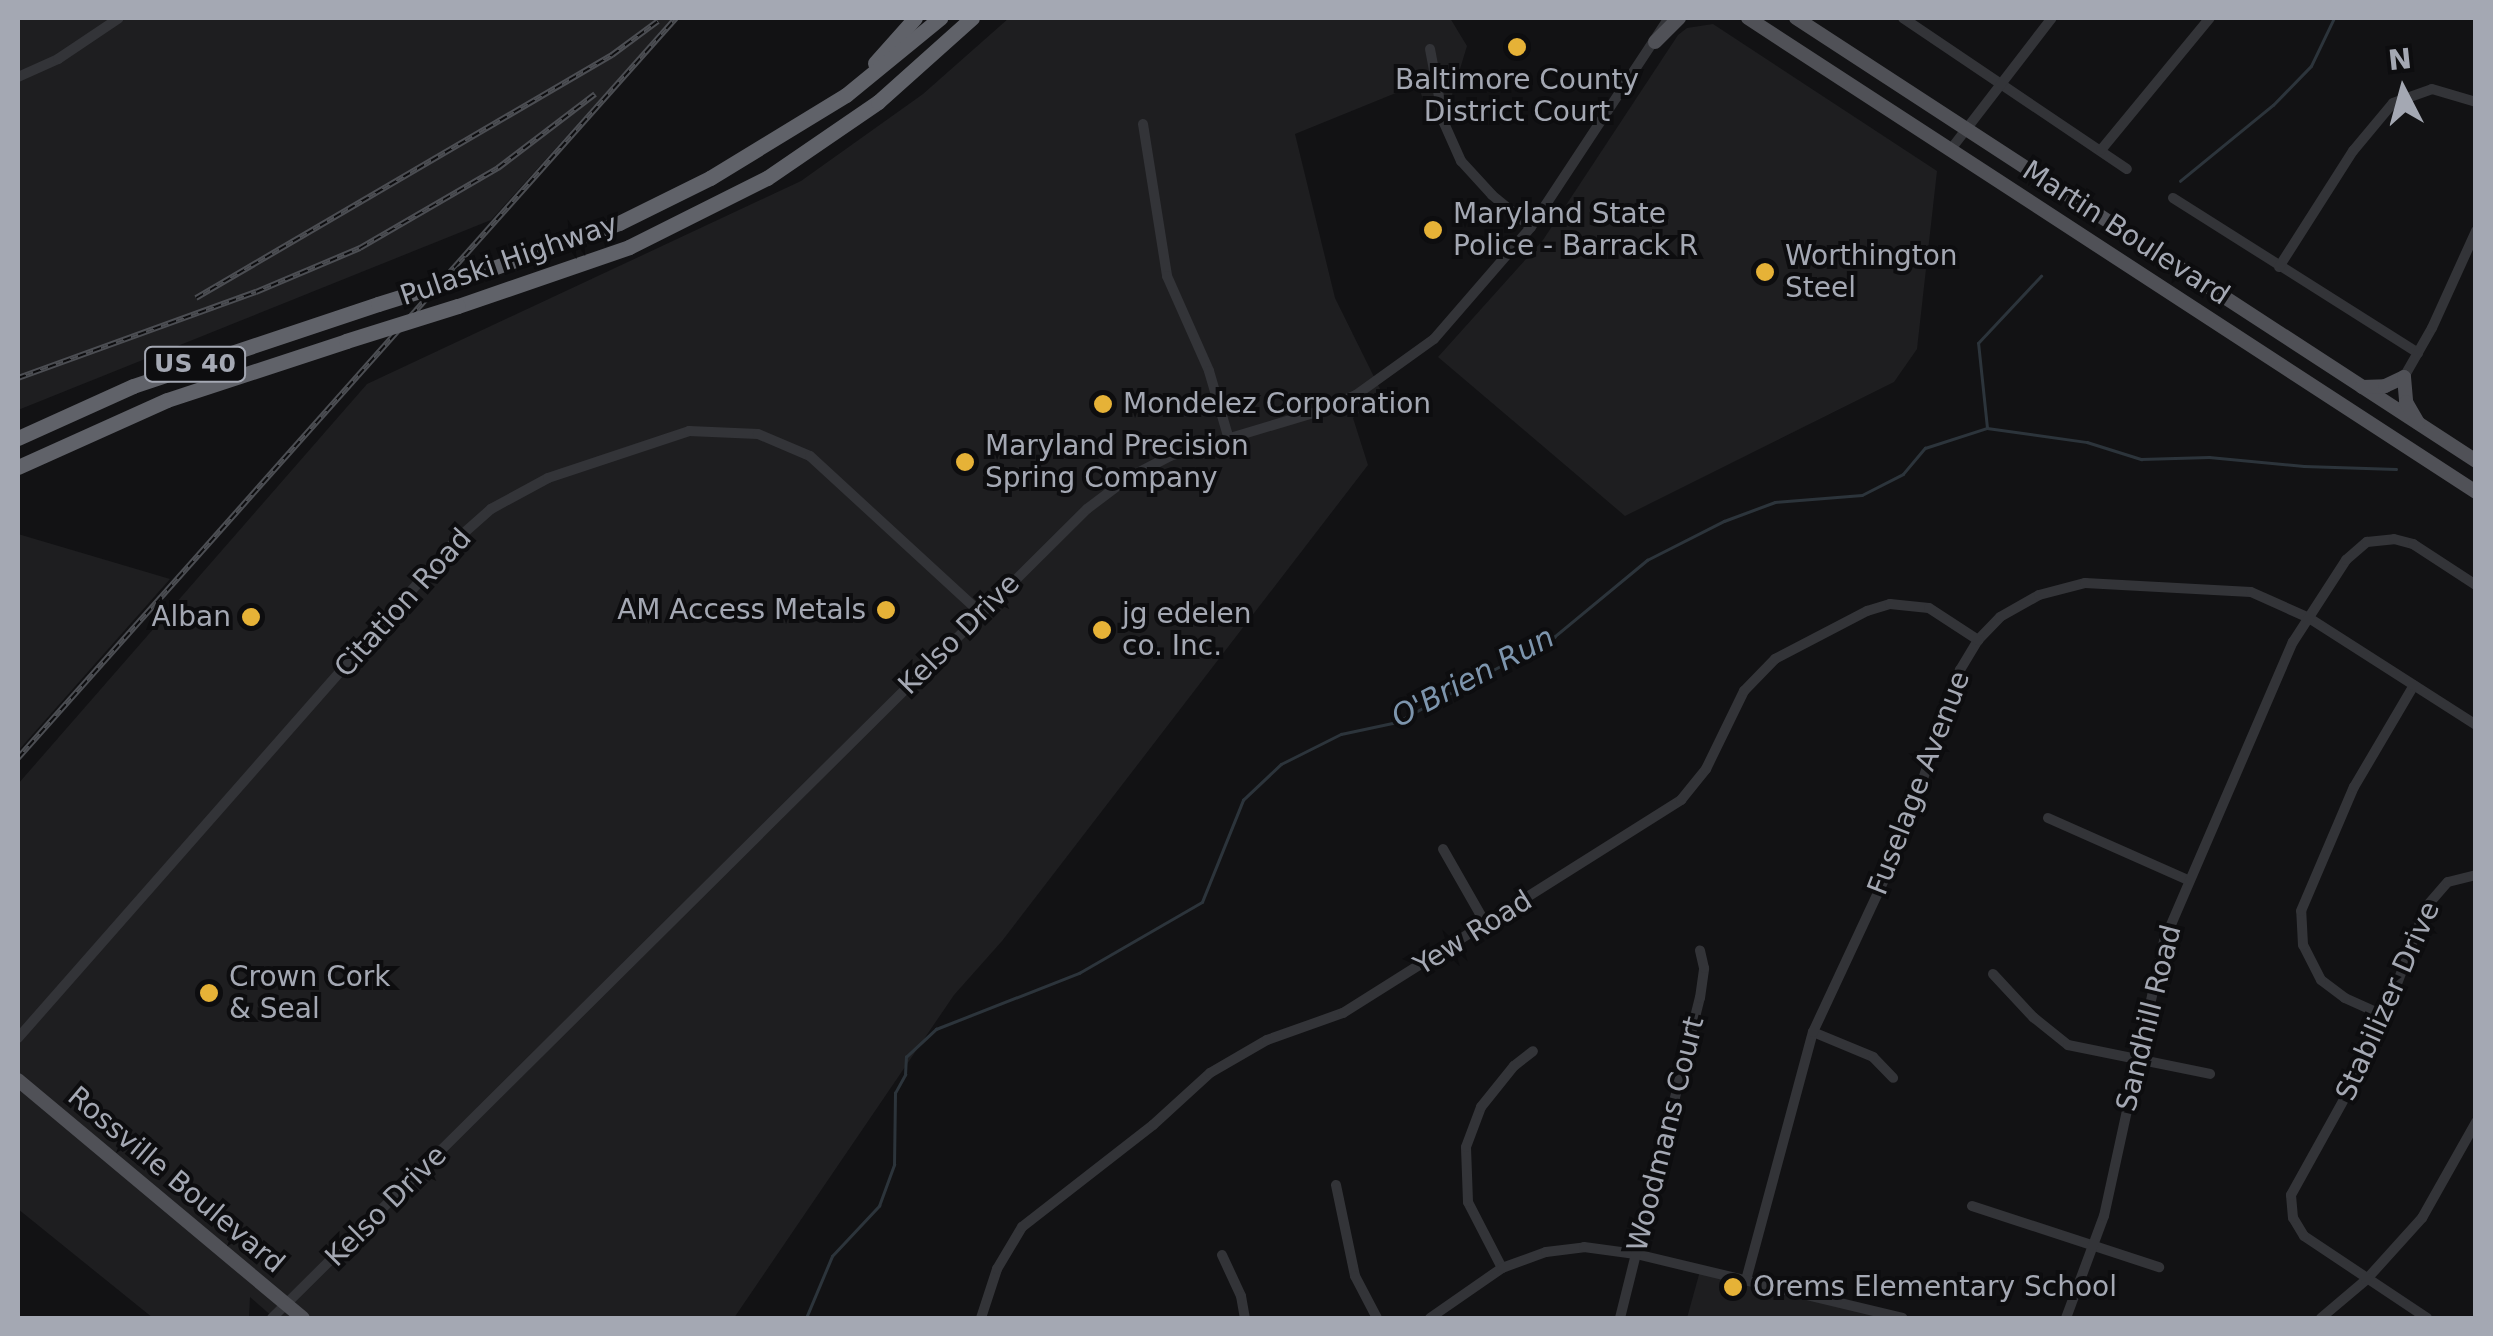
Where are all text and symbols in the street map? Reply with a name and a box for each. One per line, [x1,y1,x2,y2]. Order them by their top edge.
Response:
marker: Baltimore County District Court [1506,36,1528,58]
north arrow [2353,40,2453,140]
text: N [2386,42,2413,77]
place label: Baltimore County District Court [1395,63,1639,129]
street label: Martin Boulevard [2016,154,2236,312]
place label: Maryland State Police - Barrack R [1453,197,1698,263]
street label: Pulaski Highway [396,207,622,313]
marker: Maryland State Police - Barrack R [1422,219,1444,241]
place label: Worthington Steel [1785,239,1958,305]
marker: Worthington Steel [1754,261,1776,283]
road number: US 40 [142,344,248,384]
place label: Mondelez Corporation [1123,387,1431,421]
marker: Mondelez Corporation [1092,393,1114,415]
place label: Maryland Precision Spring Company [985,429,1249,495]
marker: Maryland Precision Spring Company [954,451,976,473]
street label: Citation Road [328,522,478,684]
street label: Kelso Drive [892,567,1026,701]
place label: AM Access Metals [617,593,866,627]
place label: jg edelen co. Inc. [1122,597,1251,663]
marker: AM Access Metals [875,599,897,621]
place label: Alban [151,600,231,634]
marker: Alban [240,606,262,628]
marker: jg edelen co. Inc. [1091,619,1113,641]
water label: O'Brien Run [1386,619,1560,735]
street label: Fuselage Avenue [1861,666,1977,900]
street label: Yew Road [1408,884,1538,982]
street label: Stabilizer Drive [2329,896,2447,1106]
street label: Sandhill Road [2110,921,2188,1115]
place label: Crown Cork & Seal [229,960,391,1026]
marker: Crown Cork & Seal [198,982,220,1004]
street label: Woodmans Court [1621,1013,1711,1255]
street label: Rossville Boulevard [61,1080,291,1280]
street label: Kelso Drive [319,1139,453,1273]
place label: Orems Elementary School [1753,1270,2117,1304]
marker: Orems Elementary School [1722,1276,1744,1298]

